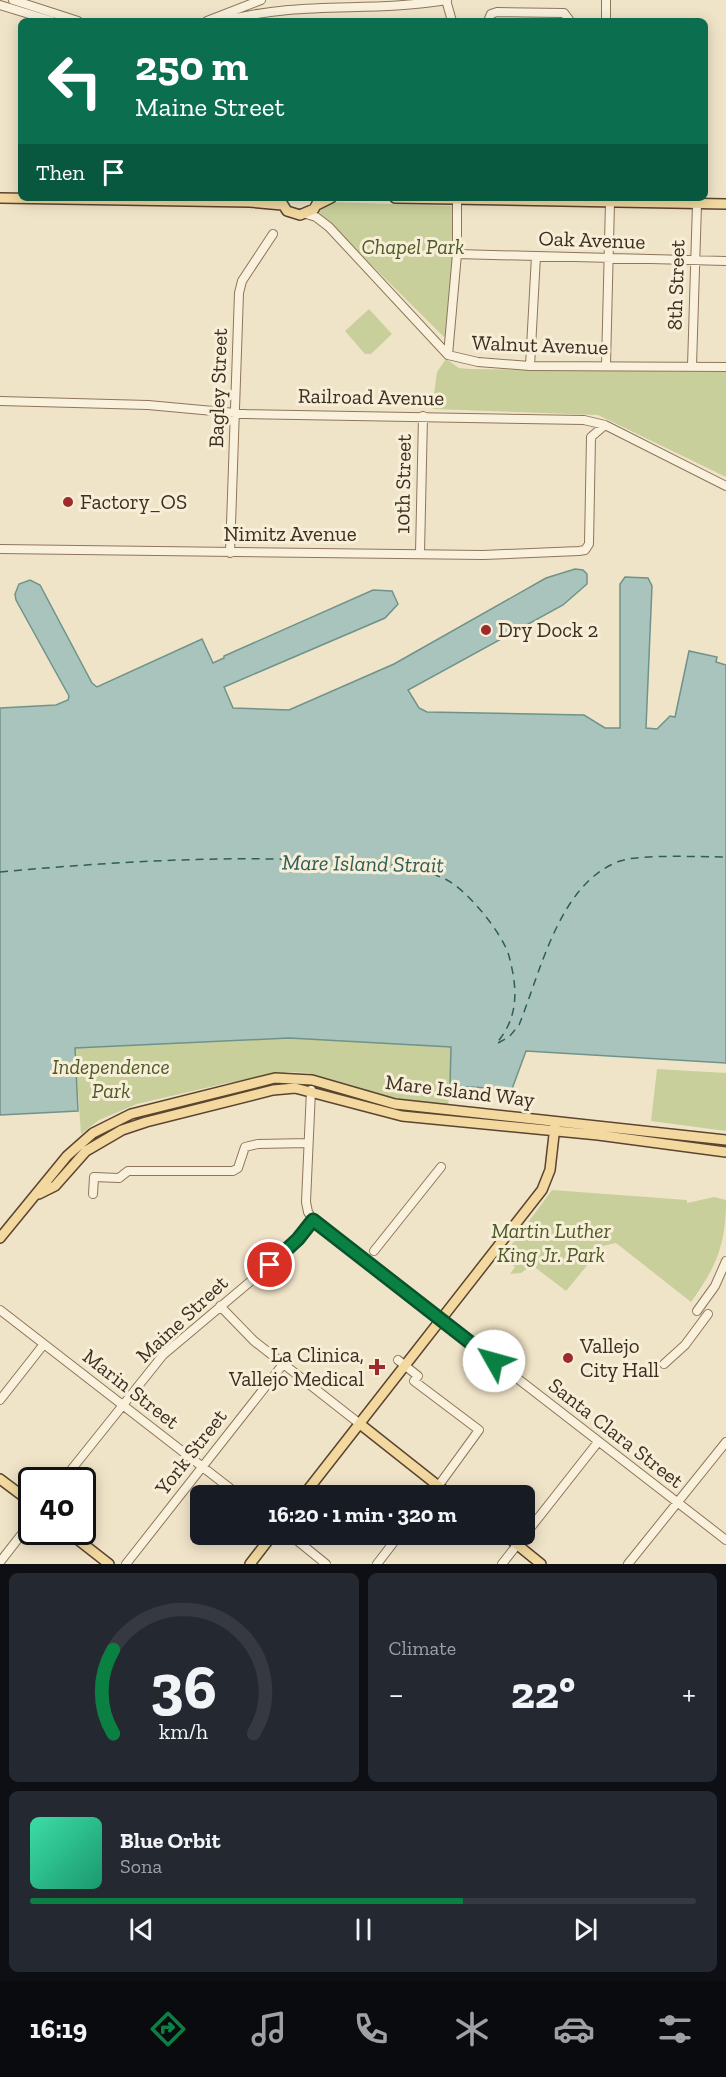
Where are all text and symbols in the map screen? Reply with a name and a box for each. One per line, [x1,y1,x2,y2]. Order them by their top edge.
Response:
text: 250 m [135,40,248,91]
icon: left [36,42,114,120]
text: Maine Street [135,91,285,123]
icon: arrive [97,156,130,189]
text: Then [36,159,85,186]
street label: Oak Avenue [538,225,646,254]
park label: Chapel Park [362,234,464,259]
street label: 8th Street [661,239,690,331]
street label: Bagley Street [203,328,232,448]
street label: Walnut Avenue [471,330,609,359]
street label: Railroad Avenue [298,383,445,410]
street label: 10th Street [389,434,416,534]
place label: Factory_OS [80,489,187,514]
marker: Factory_OS [61,495,75,509]
street label: Nimitz Avenue [223,521,357,546]
place label: Dry Dock 2 [498,617,598,642]
marker: Dry Dock 2 [479,623,493,637]
water label: Mare Island Strait [282,849,445,878]
park label: Independence Park [52,1054,170,1103]
street label: Mare Island Way [384,1069,536,1112]
park label: Martin Luther King Jr. Park [491,1218,612,1267]
pin [244,1239,295,1290]
icon: arrive [253,1248,286,1281]
street label: Maine Street [131,1270,233,1367]
position arrow [462,1329,526,1393]
place label: Vallejo City Hall [579,1333,660,1382]
place label: La Clinica, Vallejo Medical [228,1342,364,1392]
street label: Marin Street [78,1343,185,1434]
marker: Vallejo City Hall [561,1351,575,1365]
marker: La Clinica, Vallejo Medical [368,1358,386,1376]
street label: Santa Clara Street [544,1372,689,1493]
street label: York Street [149,1404,232,1500]
speed limit sign: 40 [18,1467,96,1545]
text: 16:20 · 1 min · 320 m [268,1501,457,1528]
text: Climate [389,1636,456,1660]
text: 36 [150,1649,217,1724]
text: 22° [511,1666,575,1720]
text: − [389,1674,404,1713]
text: + [682,1674,696,1713]
text: km/h [159,1720,208,1745]
text: Blue Orbit [120,1827,220,1854]
text: Sona [120,1854,162,1878]
icon: previous [125,1913,158,1946]
icon: pause [347,1913,380,1946]
icon: next [569,1913,602,1946]
icon: directions [147,2008,189,2050]
icon: music [248,2008,290,2050]
icon: phone [350,2008,392,2050]
icon: climate [451,2008,493,2050]
icon: car [553,2008,595,2050]
icon: filters [654,2008,696,2050]
text: 16:19 [30,2013,87,2045]

